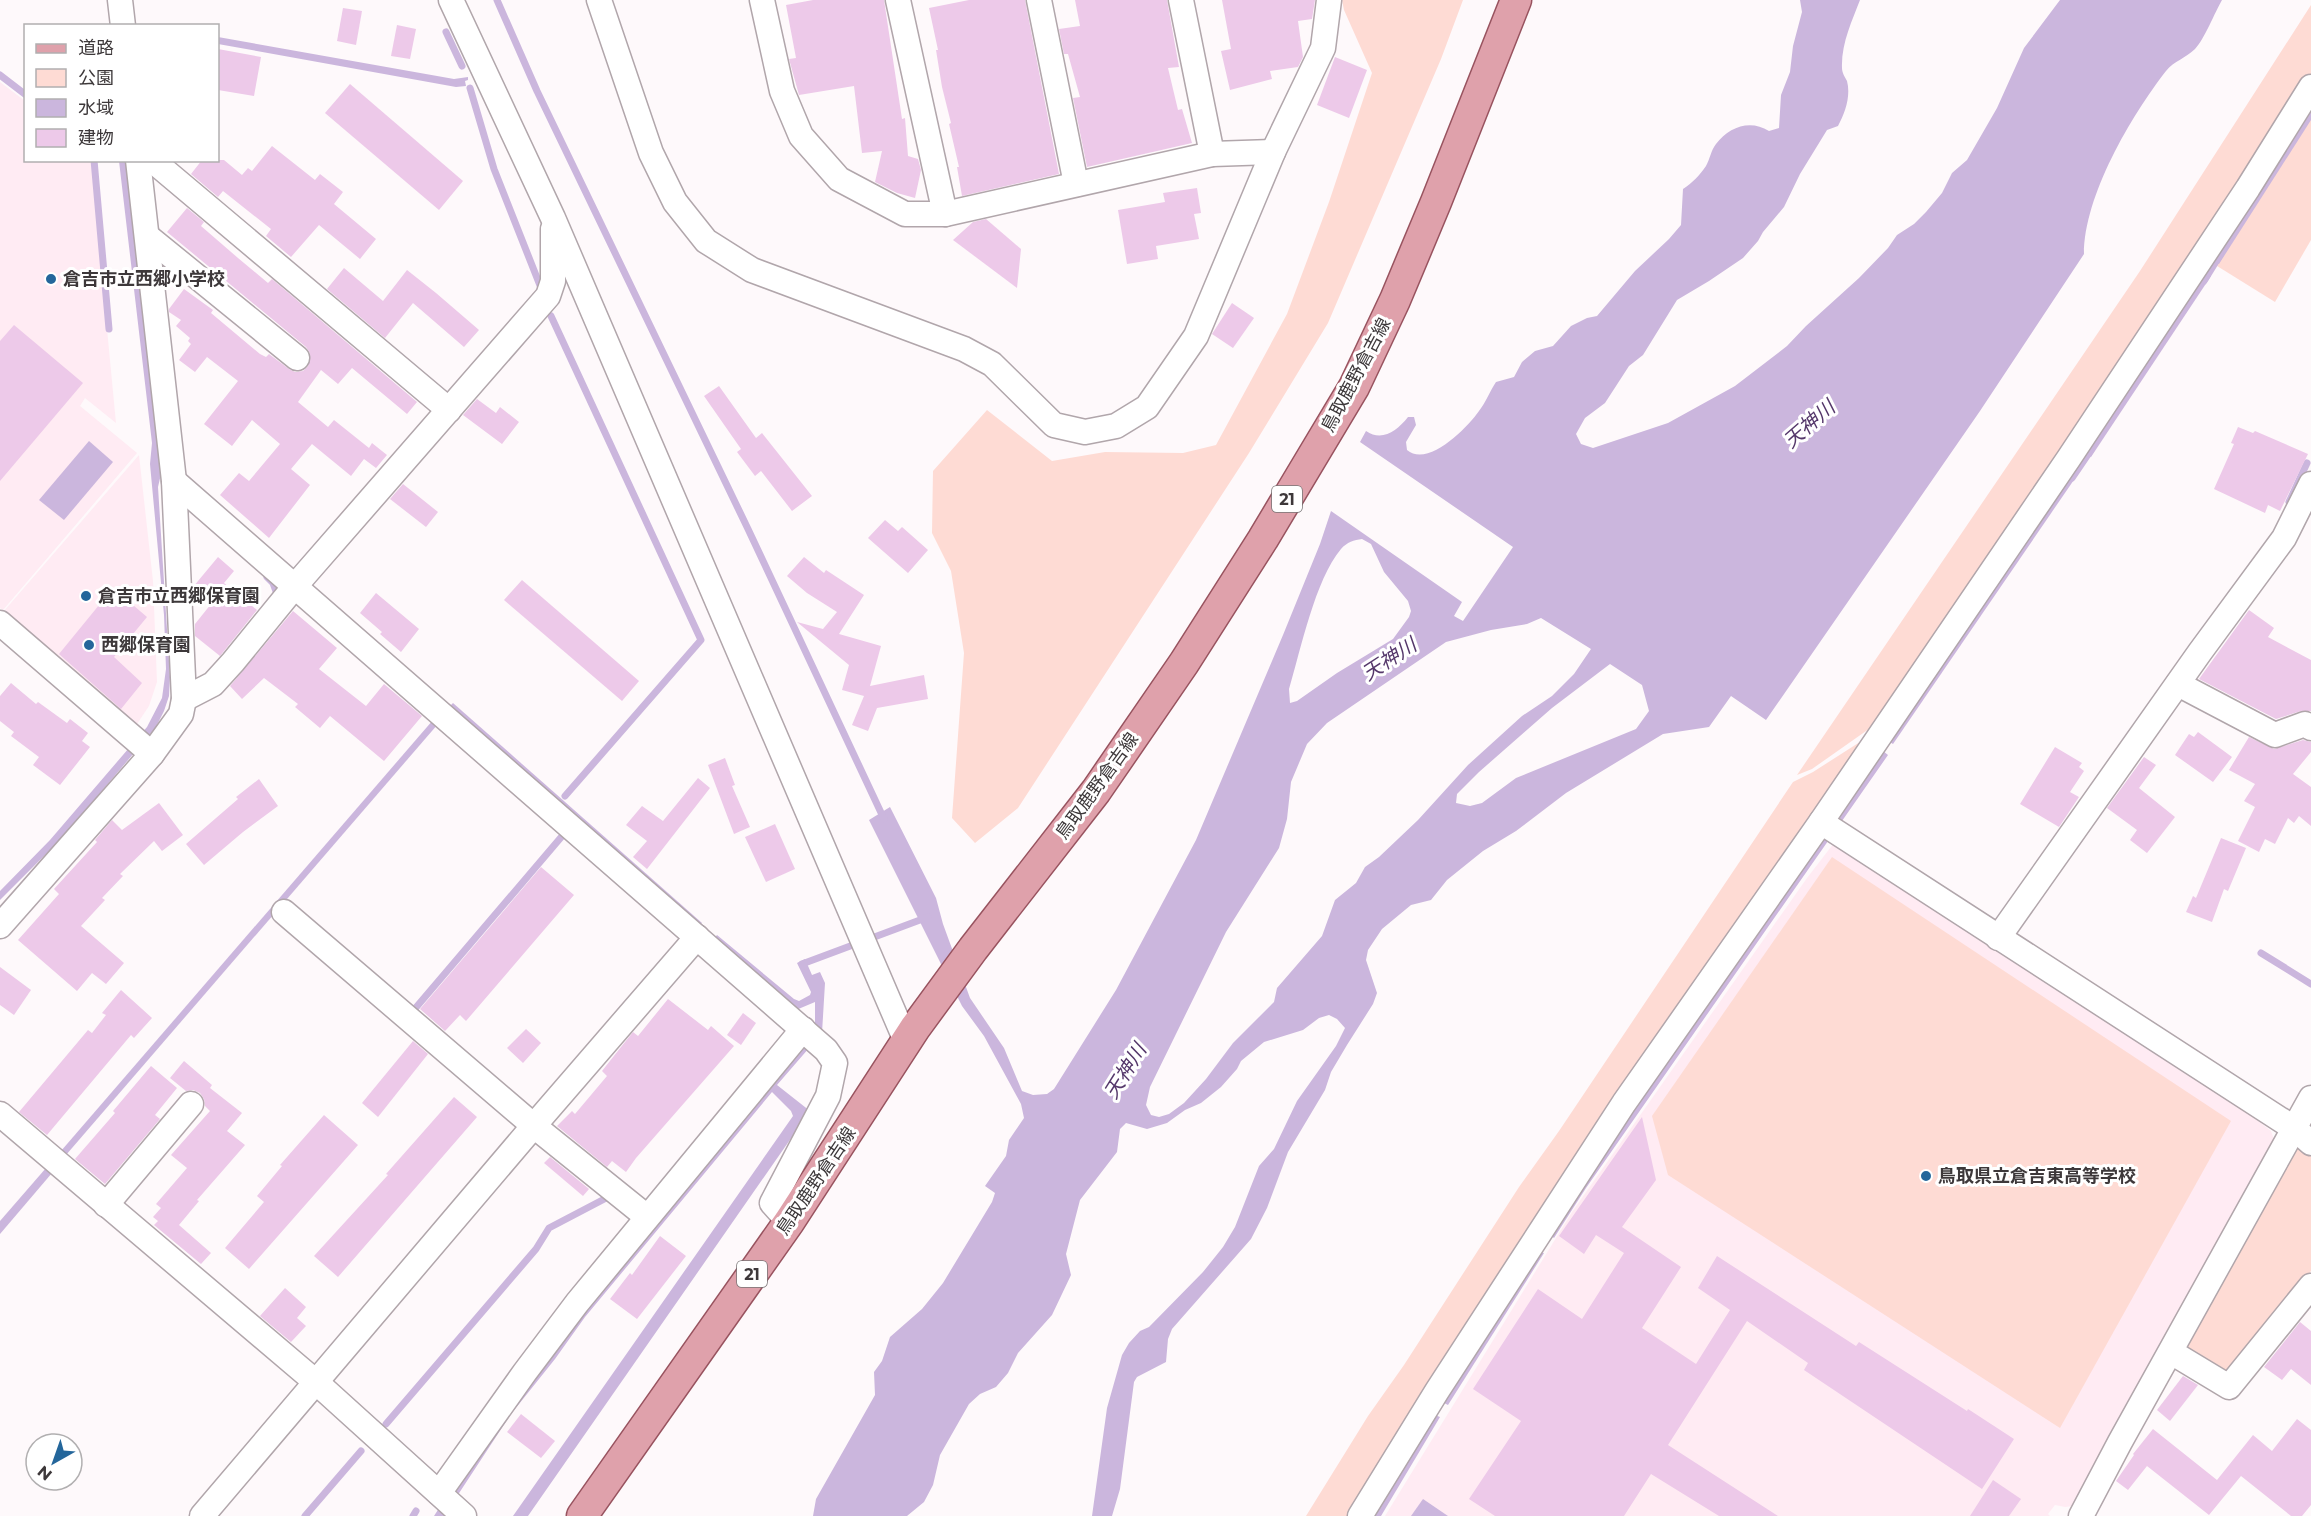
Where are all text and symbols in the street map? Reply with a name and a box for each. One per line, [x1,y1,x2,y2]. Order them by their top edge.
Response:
legend [24,24,219,162]
text: 道路 [78,37,114,59]
text: 公園 [78,67,114,89]
text: 水域 [78,97,114,119]
text: 建物 [78,127,114,149]
place label: 倉吉市立西郷小学校 [63,268,225,290]
marker: 倉吉市立西郷小学校 [44,272,58,286]
street label: 鳥取鹿野倉吉線 [1317,314,1395,436]
water label: 天神川 [1778,394,1841,453]
road number: 21 [1272,486,1302,512]
place label: 倉吉市立西郷保育園 [98,585,260,607]
marker: 倉吉市立西郷保育園 [79,589,93,603]
water label: 天神川 [1357,632,1422,685]
place label: 西郷保育園 [101,634,191,656]
marker: 西郷保育園 [82,638,96,652]
street label: 鳥取鹿野倉吉線 [1051,729,1143,843]
water label: 天神川 [1099,1038,1152,1103]
street label: 鳥取鹿野倉吉線 [772,1123,860,1239]
place label: 鳥取県立倉吉東高等学校 [1938,1165,2136,1187]
marker: 鳥取県立倉吉東高等学校 [1919,1169,1933,1183]
road number: 21 [737,1261,767,1287]
north arrow [24,1432,84,1492]
text: N [34,1462,56,1485]

